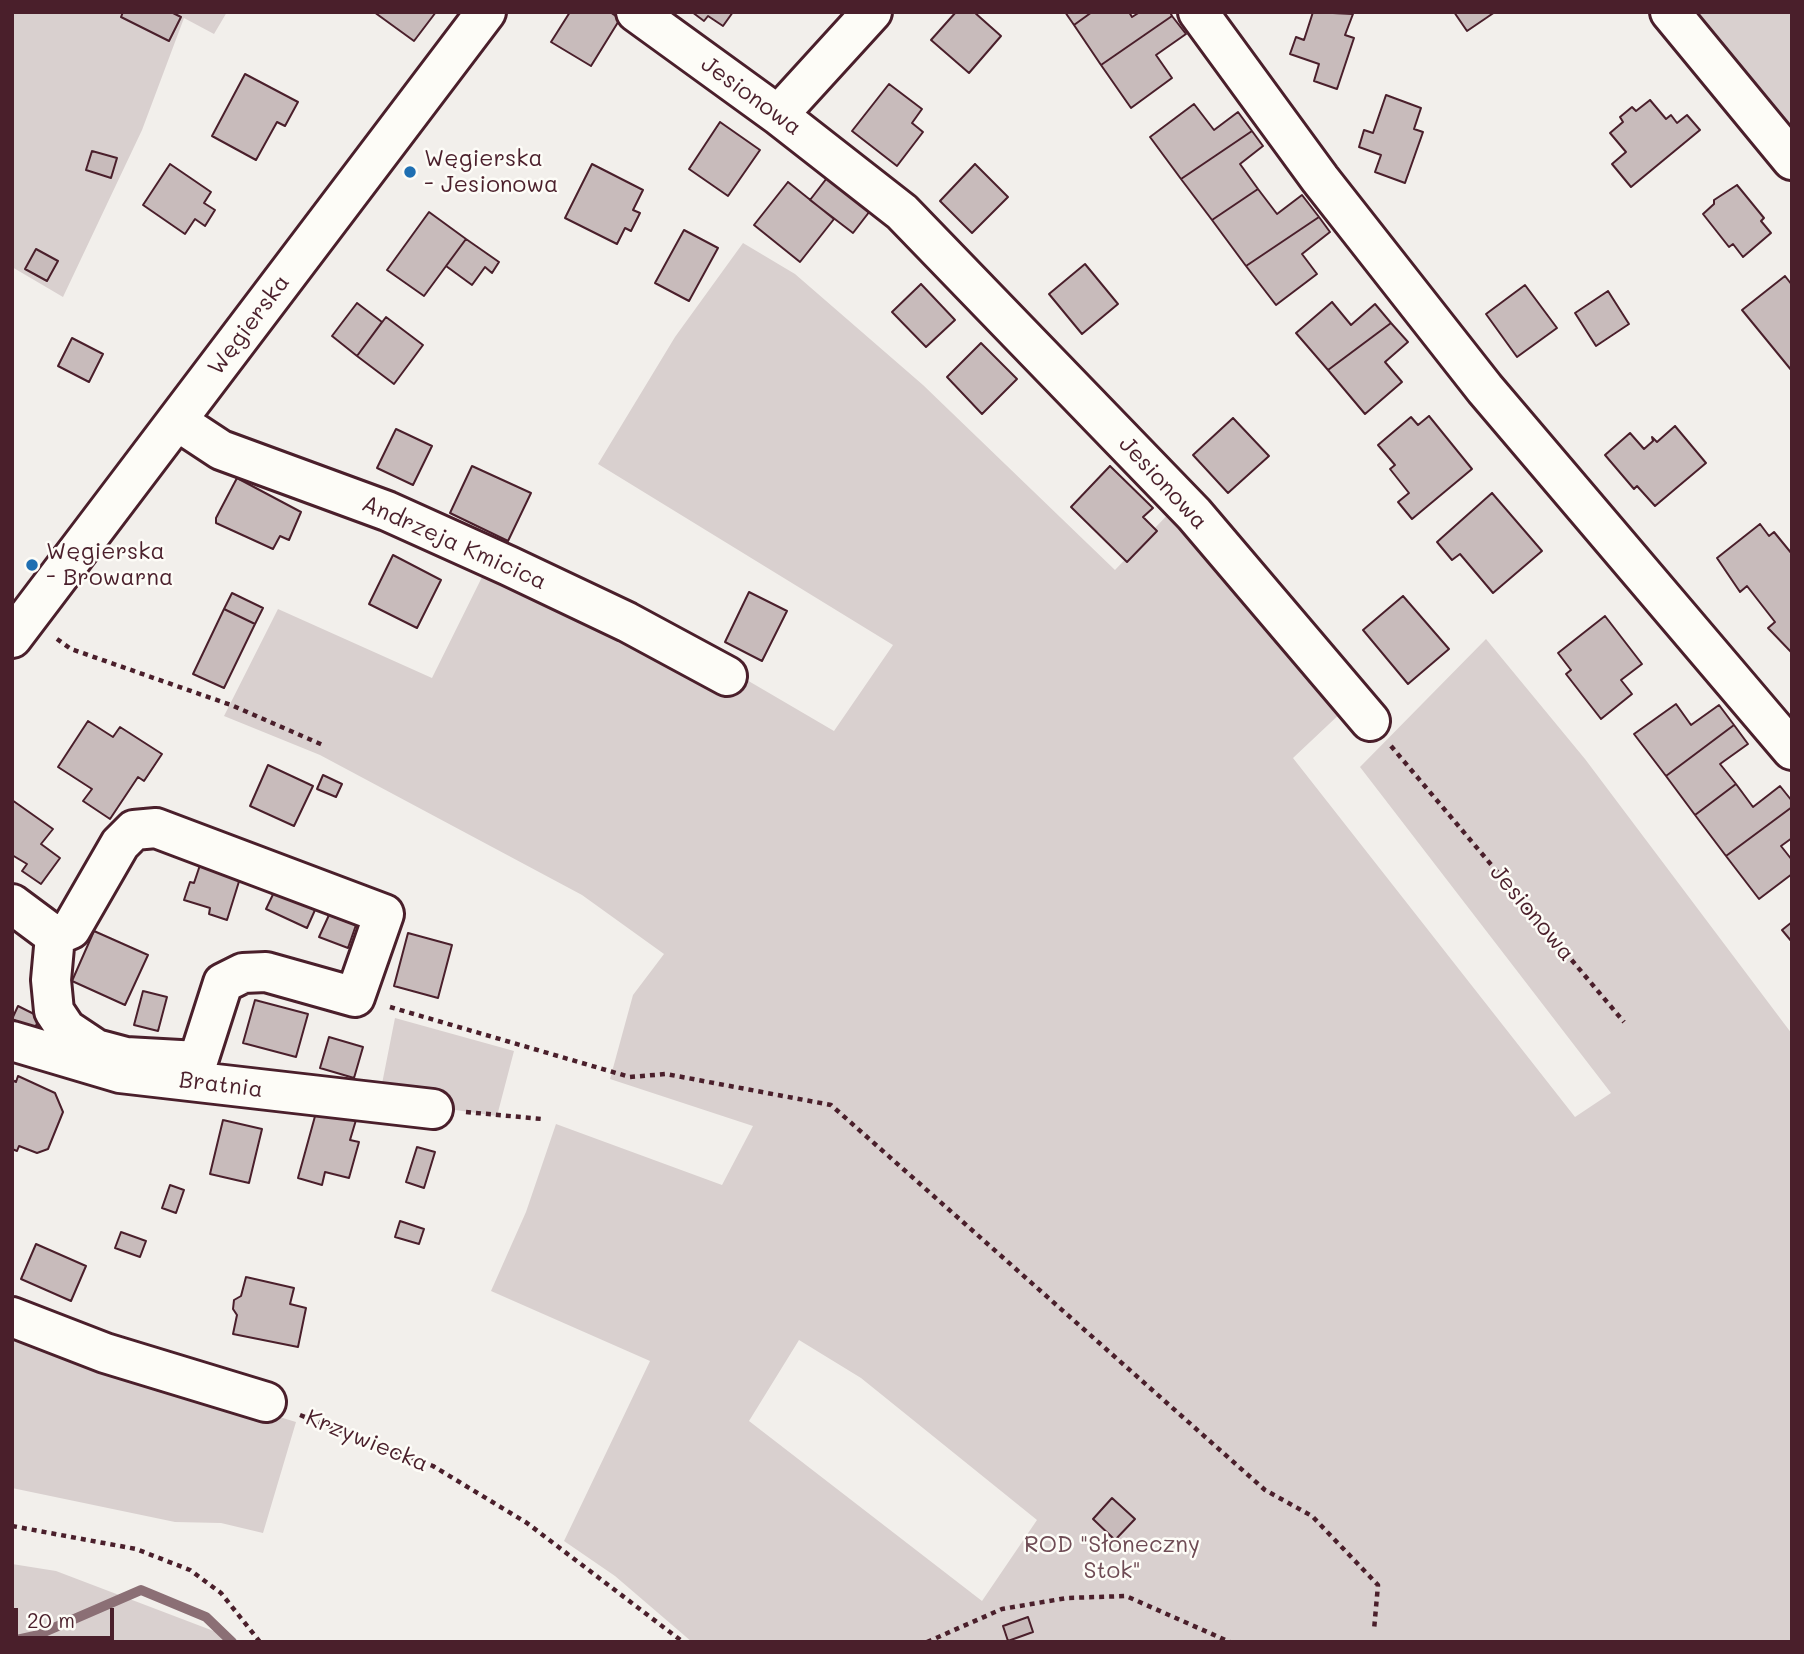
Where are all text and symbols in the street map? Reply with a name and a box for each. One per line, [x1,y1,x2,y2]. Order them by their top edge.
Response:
street label: Jesionowa [695,50,807,142]
place label: Węgierska - Jesionowa [424,145,558,199]
marker: Węgierska - Jesionowa [402,164,418,180]
street label: Węgierska [202,269,296,381]
street label: Jesionowa [1113,431,1213,535]
street label: Andrzeja Kmicica [358,490,550,596]
place label: Węgierska - Browarna [46,538,173,592]
marker: Węgierska - Browarna [24,557,40,573]
street label: Jesionowa [1484,859,1580,967]
street label: Bratnia [177,1066,265,1104]
street label: Krzywiecka [302,1404,432,1478]
park label: ROD "Słoneczny Stok" [1024,1531,1200,1585]
scale bar [18,1594,117,1638]
text: 20 m [27,1606,75,1633]

